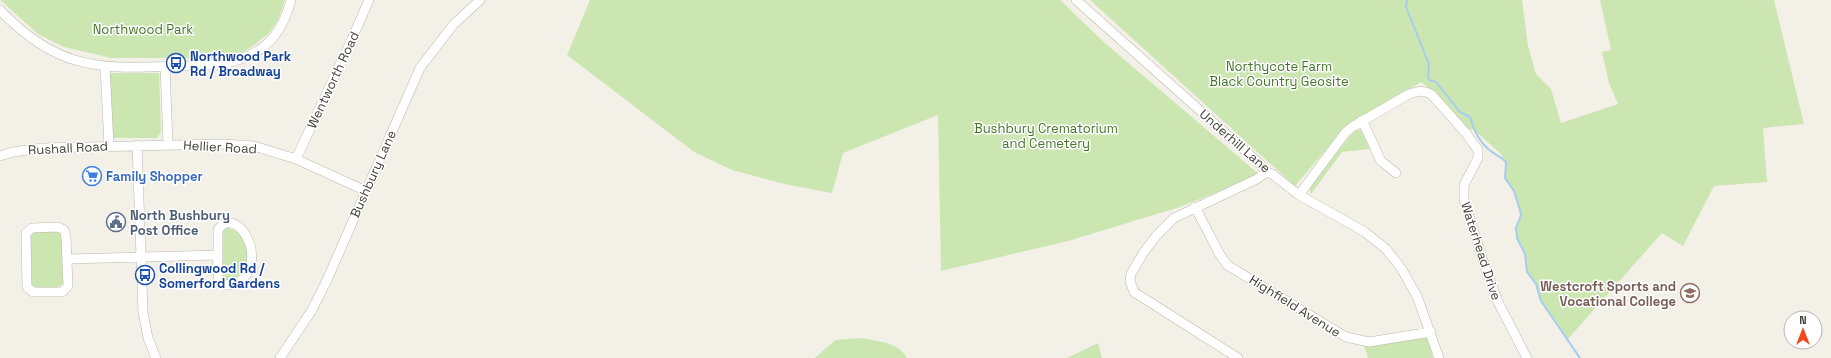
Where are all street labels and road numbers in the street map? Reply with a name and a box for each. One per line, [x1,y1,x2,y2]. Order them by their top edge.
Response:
street label: Wentworth Road [303,29,363,131]
street label: Underhill Lane [1196,105,1274,177]
street label: Bushbury Lane [346,128,400,220]
street label: Rushall Road [28,137,108,159]
street label: Hellier Road [183,137,257,157]
street label: Waterhead Drive [1457,200,1505,302]
street label: Highfield Avenue [1246,271,1344,341]

